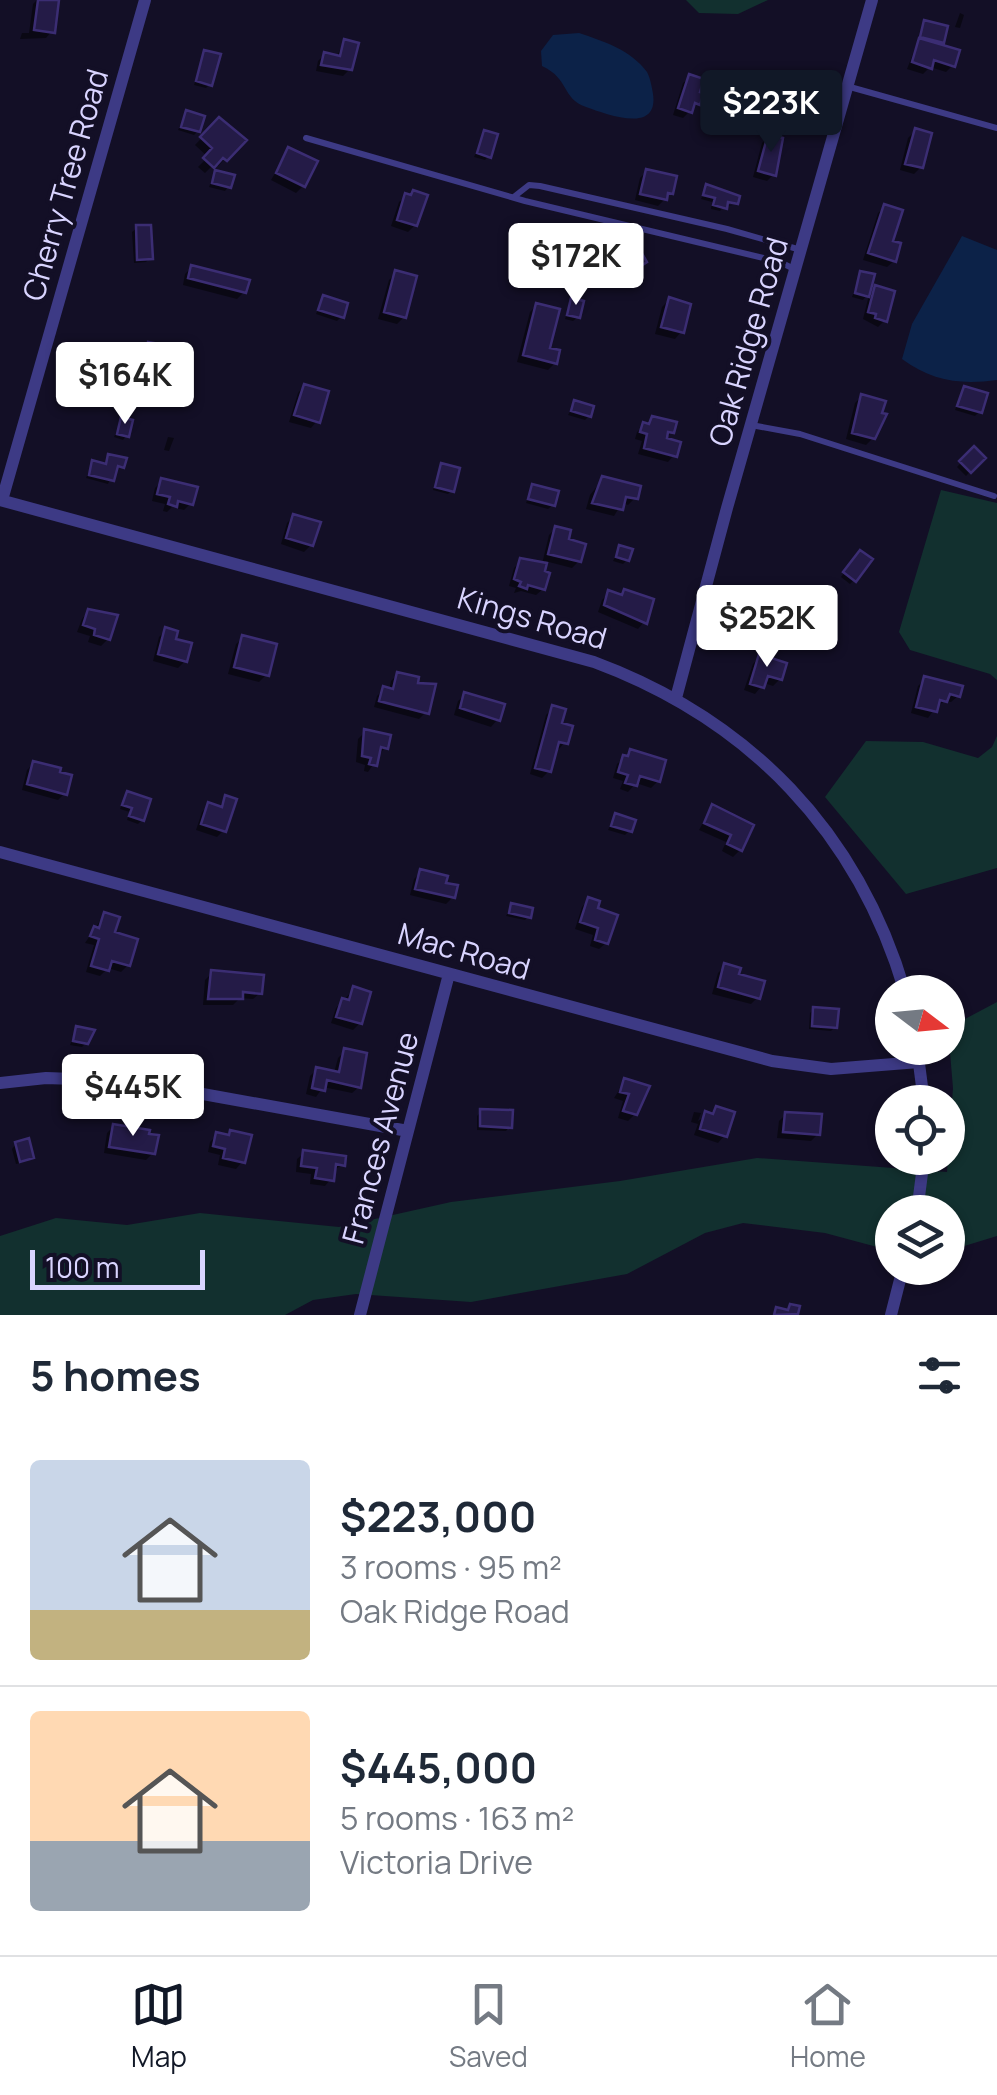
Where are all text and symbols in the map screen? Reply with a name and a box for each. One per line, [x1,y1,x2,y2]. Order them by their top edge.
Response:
street label: Cherry Tree Road [12,64,117,305]
pin: $223K [701,70,841,155]
text: $223K [722,80,820,124]
pin: $172K [506,223,646,308]
street label: Oak Ridge Road [698,232,797,451]
text: $172K [531,233,621,277]
pin: $164K [55,342,195,427]
text: $164K [78,352,172,396]
street label: Kings Road [453,577,612,658]
pin: $252K [697,585,837,670]
text: $252K [719,595,815,639]
street label: Mac Road [394,912,535,989]
north arrow [875,975,965,1065]
map controls [875,975,965,1285]
street label: Frances Avenue [332,1027,428,1248]
pin: $445K [63,1054,203,1139]
text: $445K [84,1064,182,1108]
button: locate [875,1085,965,1175]
button: layers [875,1195,965,1285]
scale bar [30,1245,205,1290]
text: 100 m [45,1248,119,1286]
text: 5 homes [30,1346,201,1404]
icon: filters [912,1348,967,1403]
text: $223,000 [340,1487,536,1545]
icon: home [110,1500,230,1620]
text: 3 rooms · 95 m² [340,1545,562,1589]
text: Oak Ridge Road [340,1589,570,1633]
text: $445,000 [340,1738,537,1796]
icon: home [110,1751,230,1871]
text: 5 rooms · 163 m² [340,1796,574,1840]
text: Victoria Drive [340,1840,533,1884]
tab: Map [131,1977,187,2075]
tab: Saved [449,1977,528,2075]
tab: Home [790,1977,866,2075]

